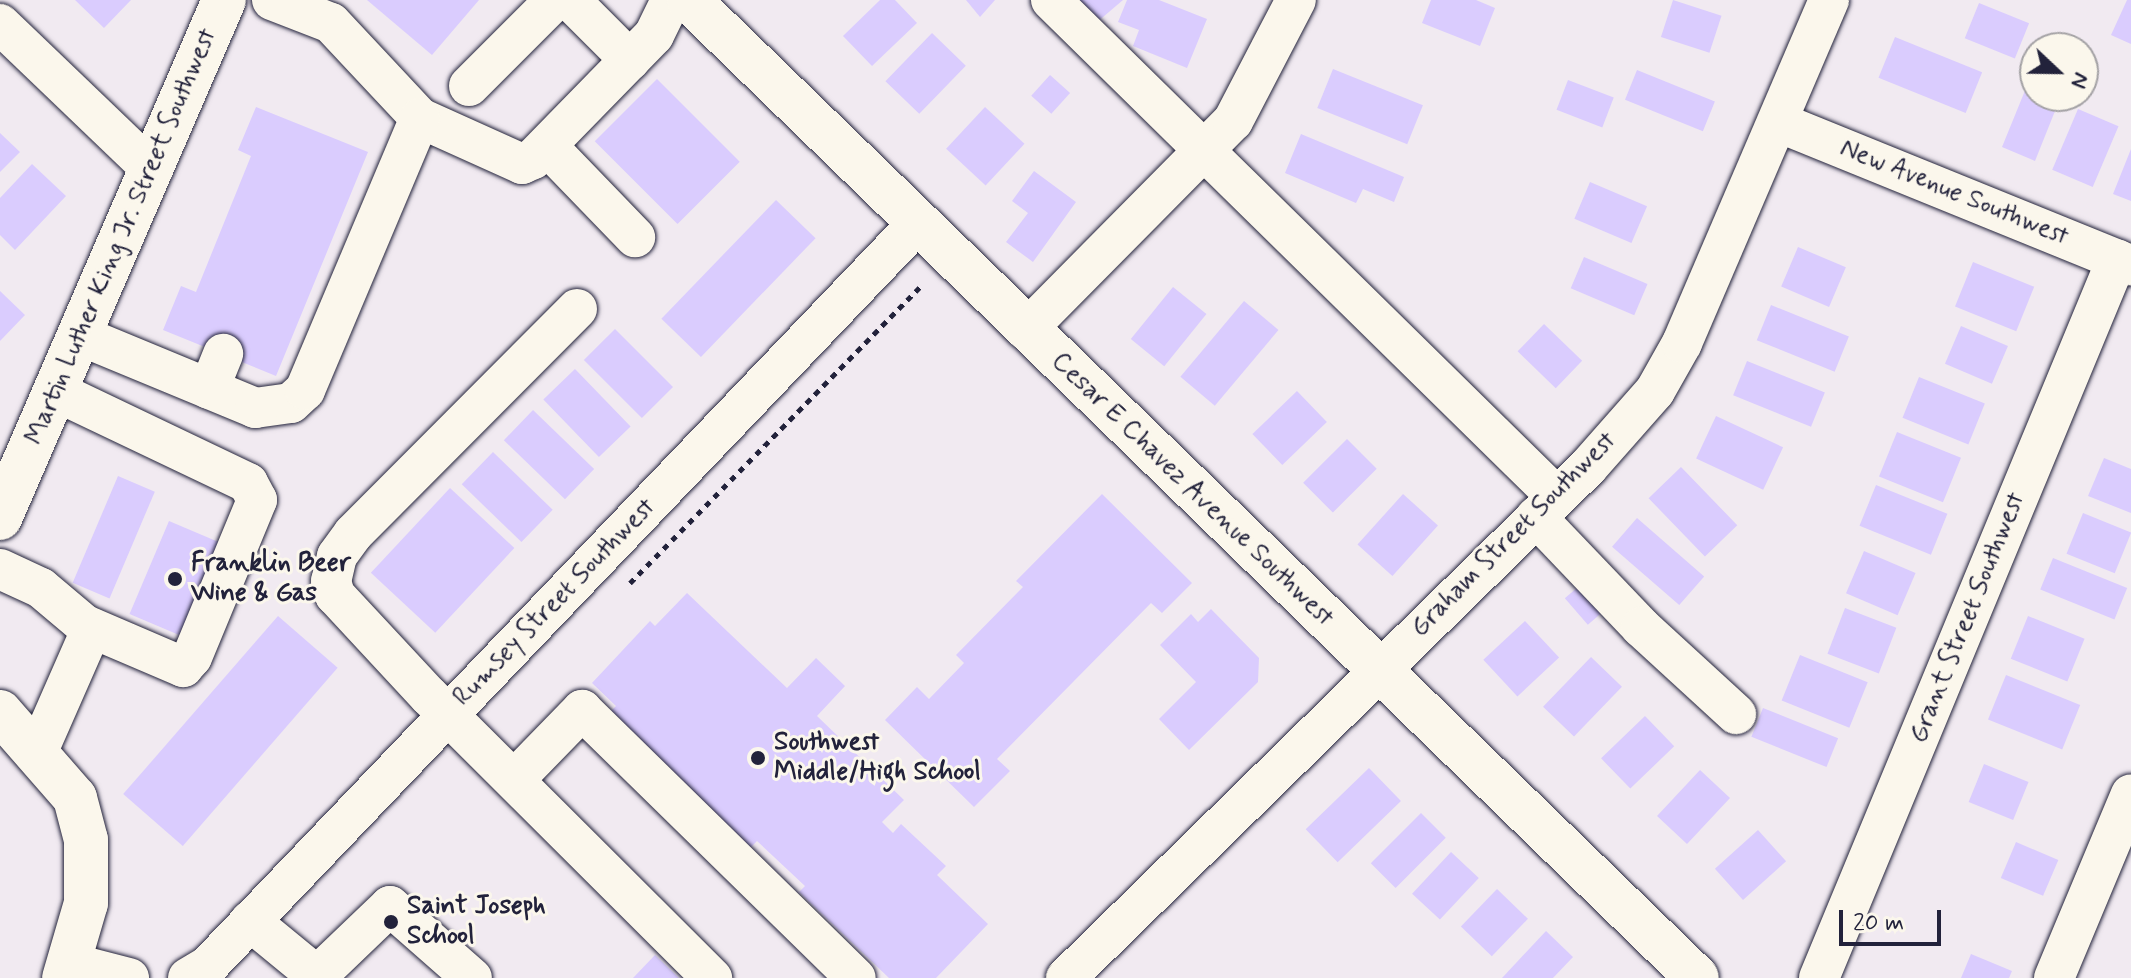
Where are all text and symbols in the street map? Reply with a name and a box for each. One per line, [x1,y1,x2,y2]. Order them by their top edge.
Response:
street label: Martin Luther King Jr. Street Southwest [20,25,224,449]
north arrow [2019,32,2099,112]
text: N [2064,68,2095,92]
street label: New Avenue Southwest [1834,132,2074,254]
street label: Cesar E Chavez Avenue Southwest [1045,347,1339,633]
street label: Graham Street Southwest [1404,425,1624,645]
street label: Grant Street Southwest [1903,487,2033,749]
street label: Rumsey Street Southwest [447,491,663,715]
place label: Franklin Beer Wine & Gas [191,548,349,610]
marker: Franklin Beer Wine & Gas [166,570,184,588]
place label: Southwest Middle/High School [774,727,981,788]
marker: Southwest Middle/High School [749,749,767,767]
place label: Saint Joseph School [407,891,546,952]
scale bar [1843,894,1945,944]
text: 20 m [1853,908,1904,939]
marker: Saint Joseph School [382,913,400,931]

